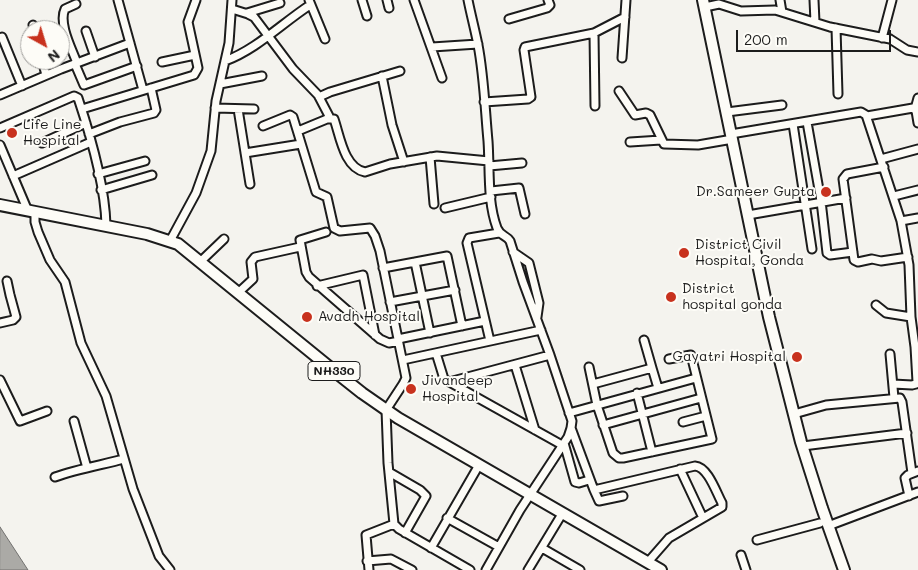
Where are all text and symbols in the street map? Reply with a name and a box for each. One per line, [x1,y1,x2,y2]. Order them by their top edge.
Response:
north arrow [20,20,70,70]
scale bar [738,20,893,52]
text: 200 m [744,29,788,49]
text: N [44,46,64,67]
place label: Life Line Hospital [23,117,81,150]
marker: Life Line Hospital [5,126,19,140]
place label: Dr.Sameer Gupta [696,184,815,200]
marker: Dr.Sameer Gupta [819,185,833,199]
place label: District Civil Hospital, Gonda [695,237,804,270]
marker: District Civil Hospital, Gonda [677,246,691,260]
place label: District hospital gonda [682,281,783,314]
marker: District hospital gonda [664,290,678,304]
place label: Avadh Hospital [318,309,420,325]
marker: Avadh Hospital [300,310,314,324]
place label: Gayatri Hospital [673,349,786,365]
marker: Gayatri Hospital [790,350,804,364]
road number: NH330 [308,362,360,381]
place label: Jivandeep Hospital [422,373,493,406]
marker: Jivandeep Hospital [404,382,418,396]

